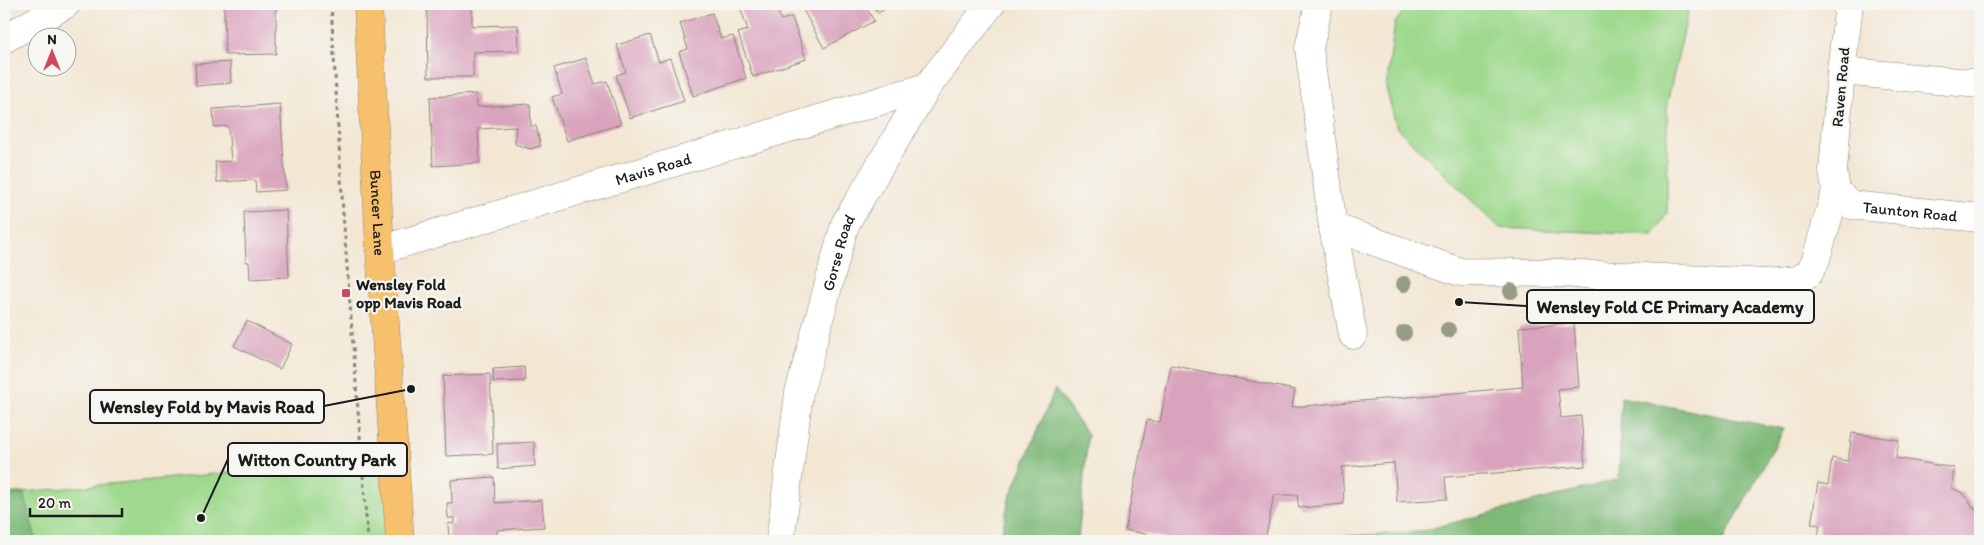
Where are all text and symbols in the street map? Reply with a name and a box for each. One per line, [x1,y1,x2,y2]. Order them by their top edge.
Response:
north arrow [28,28,78,78]
text: N [47,31,57,48]
street label: Raven Road [1828,46,1853,128]
street label: Mavis Road [613,149,694,189]
street label: Buncer Lane [366,169,389,256]
street label: Taunton Road [1862,197,1958,226]
street label: Gorse Road [818,210,859,293]
place label: Wensley Fold opp Mavis Road [356,275,462,313]
marker: Wensley Fold opp Mavis Road [340,287,352,299]
callout: Wensley Fold CE Primary Academy [1527,290,1814,323]
text: Wensley Fold CE Primary Academy [1537,296,1804,318]
callout: Wensley Fold by Mavis Road [90,390,324,423]
text: Wensley Fold by Mavis Road [100,396,315,418]
callout: Witton Country Park [228,443,407,476]
text: Witton Country Park [238,449,397,471]
scale bar [30,485,122,517]
text: 20 m [38,494,72,512]

